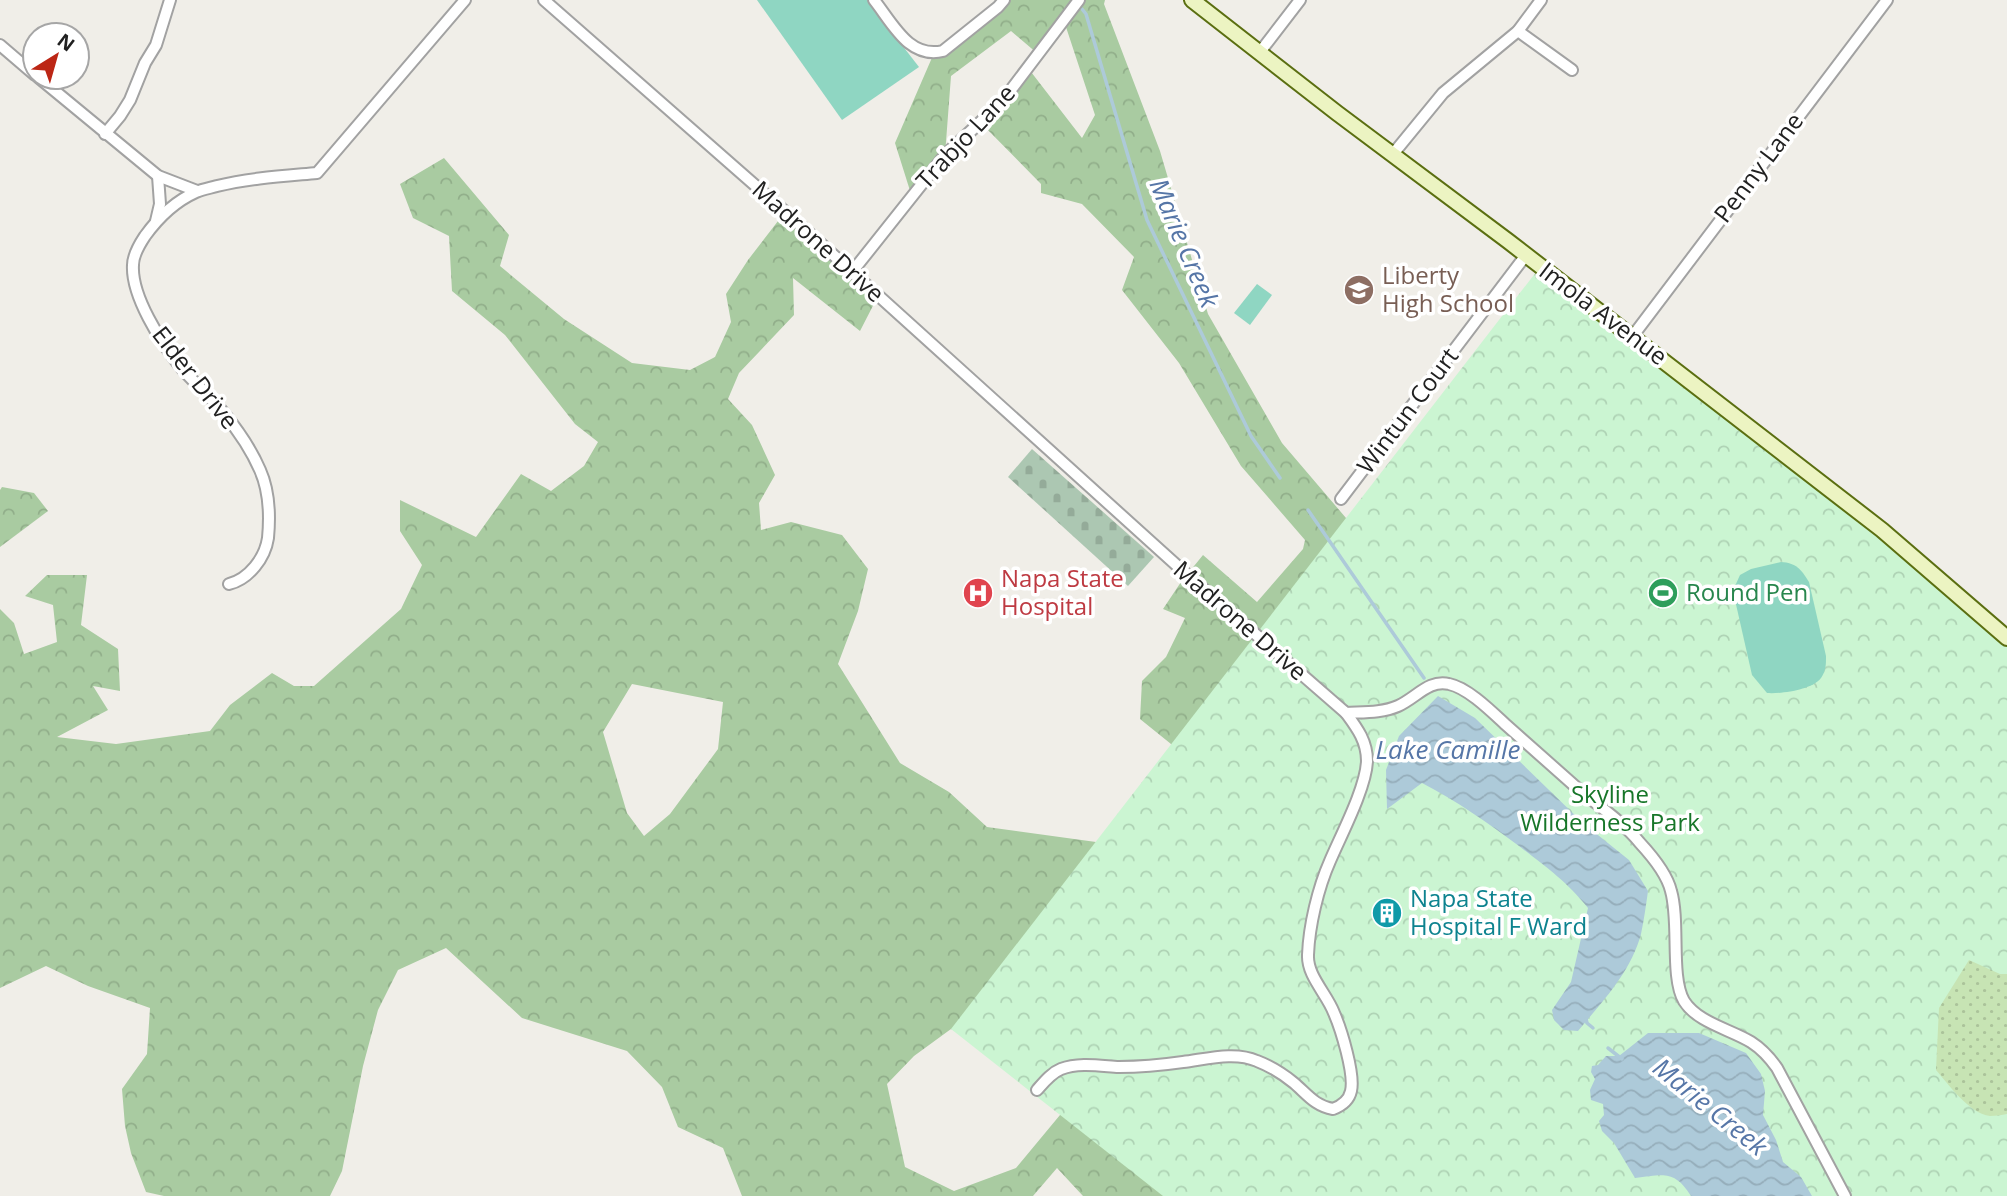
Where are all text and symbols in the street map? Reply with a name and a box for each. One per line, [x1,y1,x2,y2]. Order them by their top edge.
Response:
north arrow [21,21,91,91]
text: N [52,27,80,57]
street label: Trabjo Lane [908,77,1022,195]
street label: Penny Lane [1706,105,1810,229]
water label: Marie Creek [1142,172,1229,314]
street label: Madrone Drive [746,173,892,309]
street label: Imola Avenue [1533,254,1675,372]
place label: Liberty High School [1382,258,1514,319]
school or university icon: Liberty High School [1342,273,1376,307]
street label: Elder Drive [146,319,247,435]
street label: Wintun Court [1349,340,1465,480]
street label: Madrone Drive [1167,553,1315,687]
place label: Napa State Hospital [1001,561,1124,622]
place label: Round Pen [1686,575,1808,608]
hospital icon: Napa State Hospital [961,576,995,610]
sports icon: Round Pen [1646,576,1680,610]
water label: Lake Camille [1376,731,1520,767]
park label: Skyline Wilderness Park [1520,777,1700,838]
place label: Napa State Hospital F Ward [1410,881,1587,942]
building icon: Napa State Hospital F Ward [1370,896,1404,930]
water label: Marie Creek [1646,1049,1776,1164]

